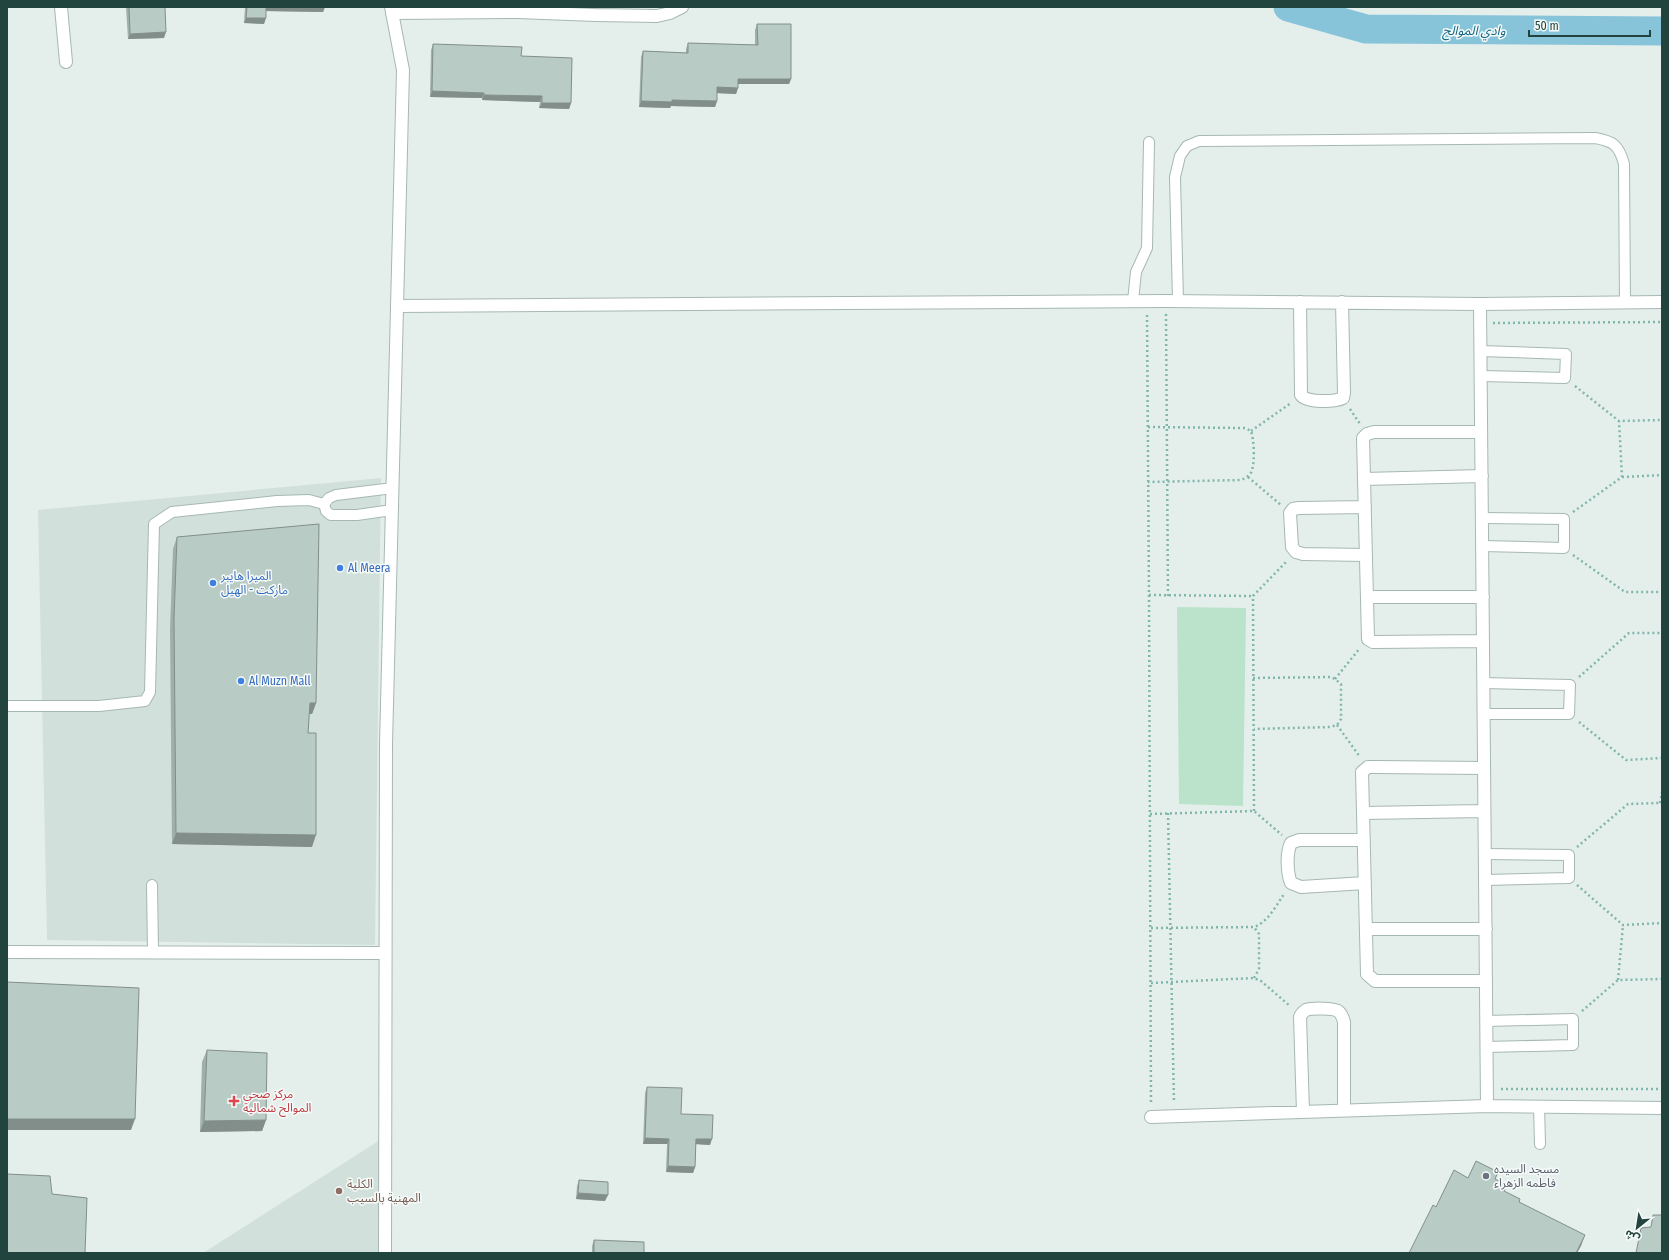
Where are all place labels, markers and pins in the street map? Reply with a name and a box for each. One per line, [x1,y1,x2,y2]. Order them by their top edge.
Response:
place label: Al Meera [348,561,391,575]
marker: Al Meera [335,563,345,573]
place label: الميرا هايبر ماركت - الهيل [220,569,288,597]
marker: الميرا هايبر ماركت - الهيل [208,578,218,588]
place label: Al Muzn Mall [249,674,311,688]
marker: Al Muzn Mall [236,676,246,686]
place label: مركز صحي الموالح شمالية [243,1087,312,1117]
marker: مركز صحي الموالح شمالية [228,1095,240,1107]
place label: مسجد السيده فاطمه الزهراء [1494,1162,1559,1190]
marker: مسجد السيده فاطمه الزهراء [1481,1171,1491,1181]
place label: الكلية المهنية بالسيب [347,1177,421,1205]
marker: الكلية المهنية بالسيب [334,1186,344,1196]

